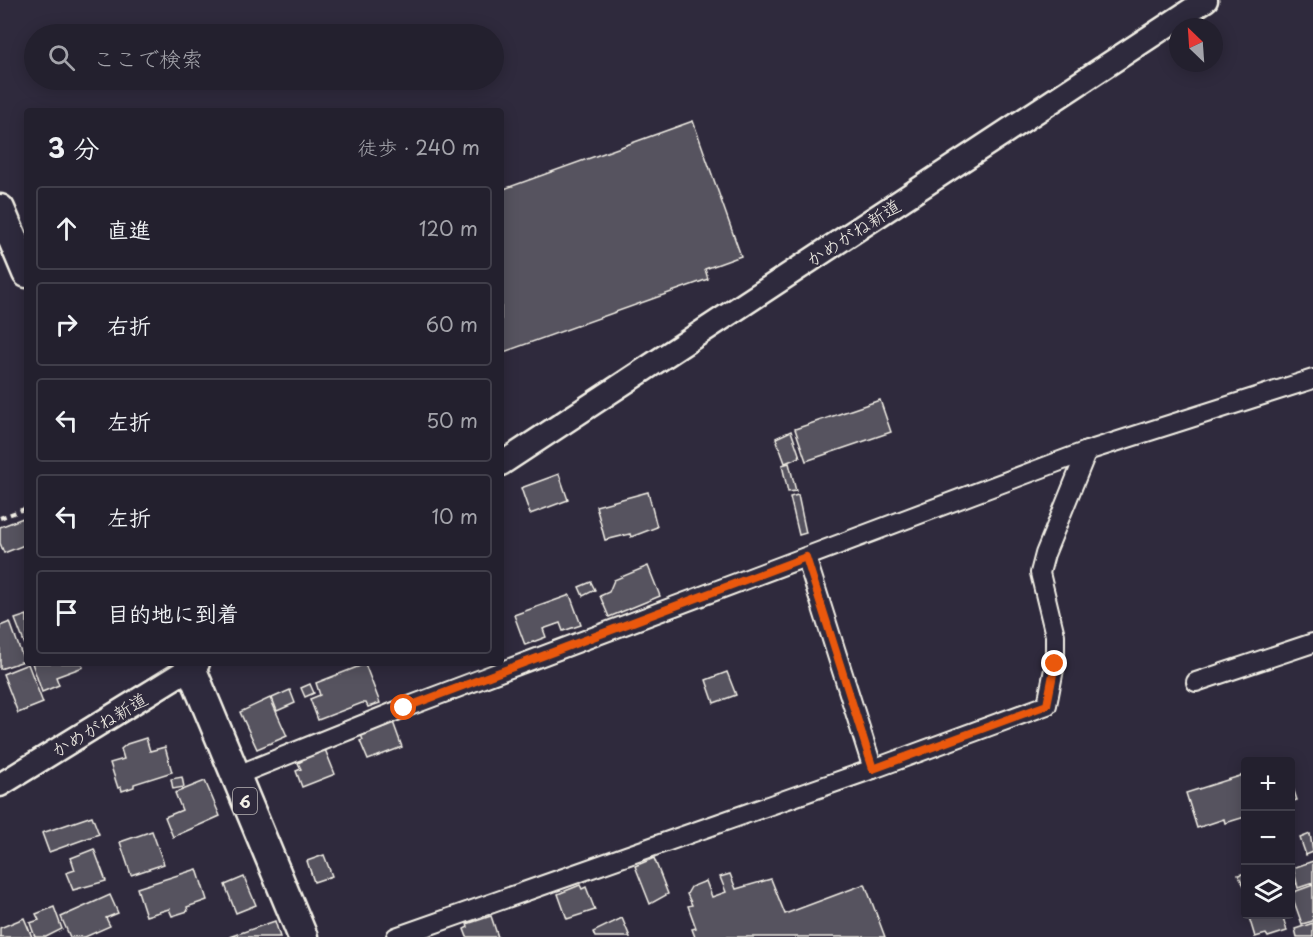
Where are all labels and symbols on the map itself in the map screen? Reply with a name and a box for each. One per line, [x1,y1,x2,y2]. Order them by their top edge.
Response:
north arrow [1169,18,1223,72]
street label: かめがね新道 [800,191,906,273]
route end [1041,650,1067,676]
street label: かめがね新道 [46,685,152,763]
route start [390,694,416,720]
road number: 6 [233,788,257,814]

